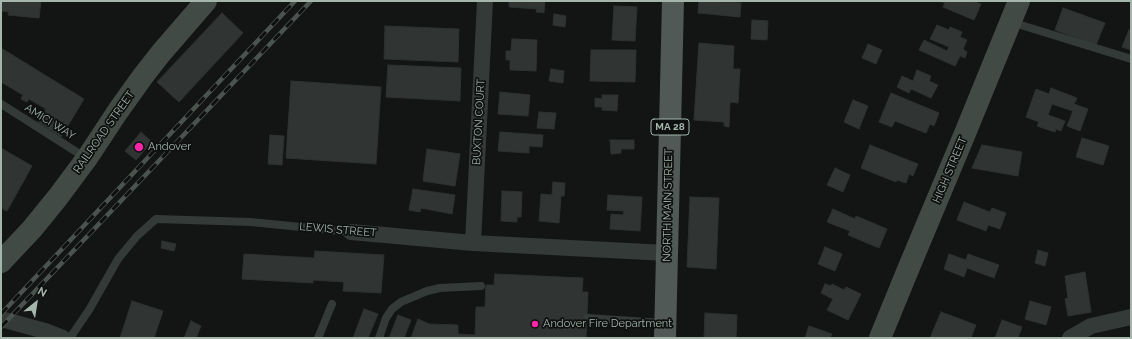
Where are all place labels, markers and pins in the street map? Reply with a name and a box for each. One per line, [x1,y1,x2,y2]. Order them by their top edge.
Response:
place label: Andover [148,140,191,154]
marker: Andover [133,141,145,153]
place label: Andover Fire Department [543,317,672,331]
marker: Andover Fire Department [530,319,540,329]

